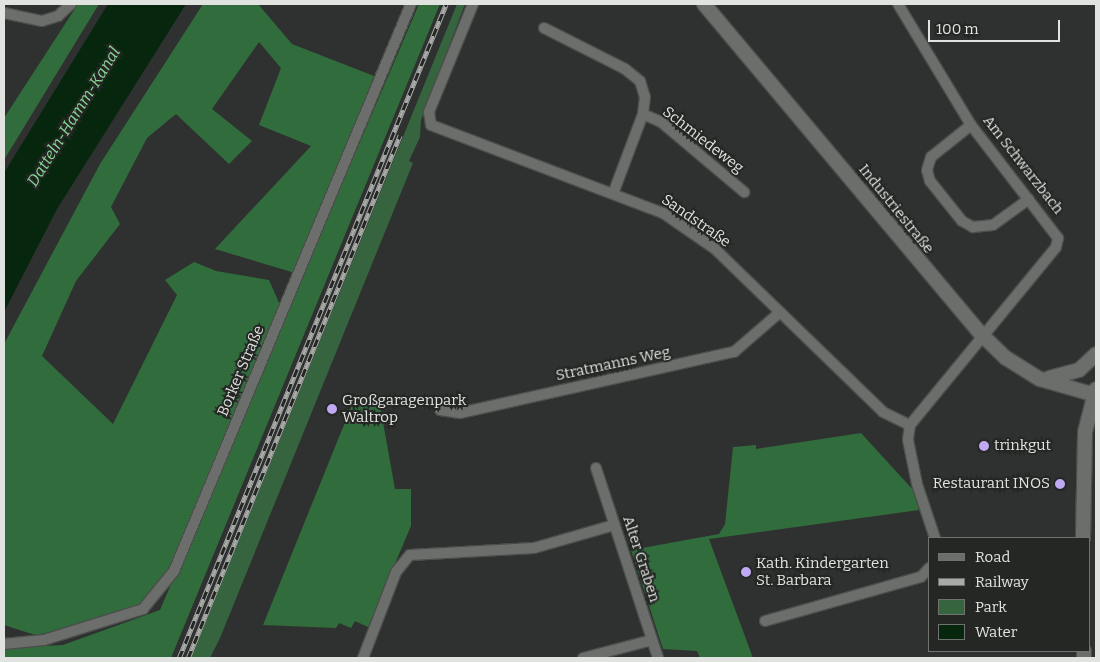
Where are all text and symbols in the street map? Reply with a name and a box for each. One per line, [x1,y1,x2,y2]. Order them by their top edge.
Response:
scale bar [930,10,1062,42]
text: 100 m [936,20,979,38]
water label: Datteln-Hamm-Kanal [23,44,125,190]
street label: Schmiedeweg [659,103,747,177]
street label: Am Schwarzbach [979,112,1067,218]
street label: Industriestraße [855,161,937,257]
street label: Sandstraße [658,191,734,251]
street label: Borker Straße [214,323,268,419]
street label: Stratmanns Weg [554,343,672,385]
place label: Großgaragenpark Waltrop [342,391,466,426]
marker: Großgaragenpark Waltrop [326,403,338,415]
place label: trinkgut [994,437,1051,455]
marker: trinkgut [978,440,990,452]
place label: Restaurant INOS [933,475,1050,493]
marker: Restaurant INOS [1054,478,1066,490]
street label: Alter Graben [619,514,663,604]
legend [928,537,1090,652]
text: Road [975,548,1010,566]
place label: Kath. Kindergarten St. Barbara [756,554,889,589]
marker: Kath. Kindergarten St. Barbara [740,566,752,578]
text: Railway [975,573,1029,591]
text: Park [975,598,1007,616]
text: Water [975,623,1017,641]

